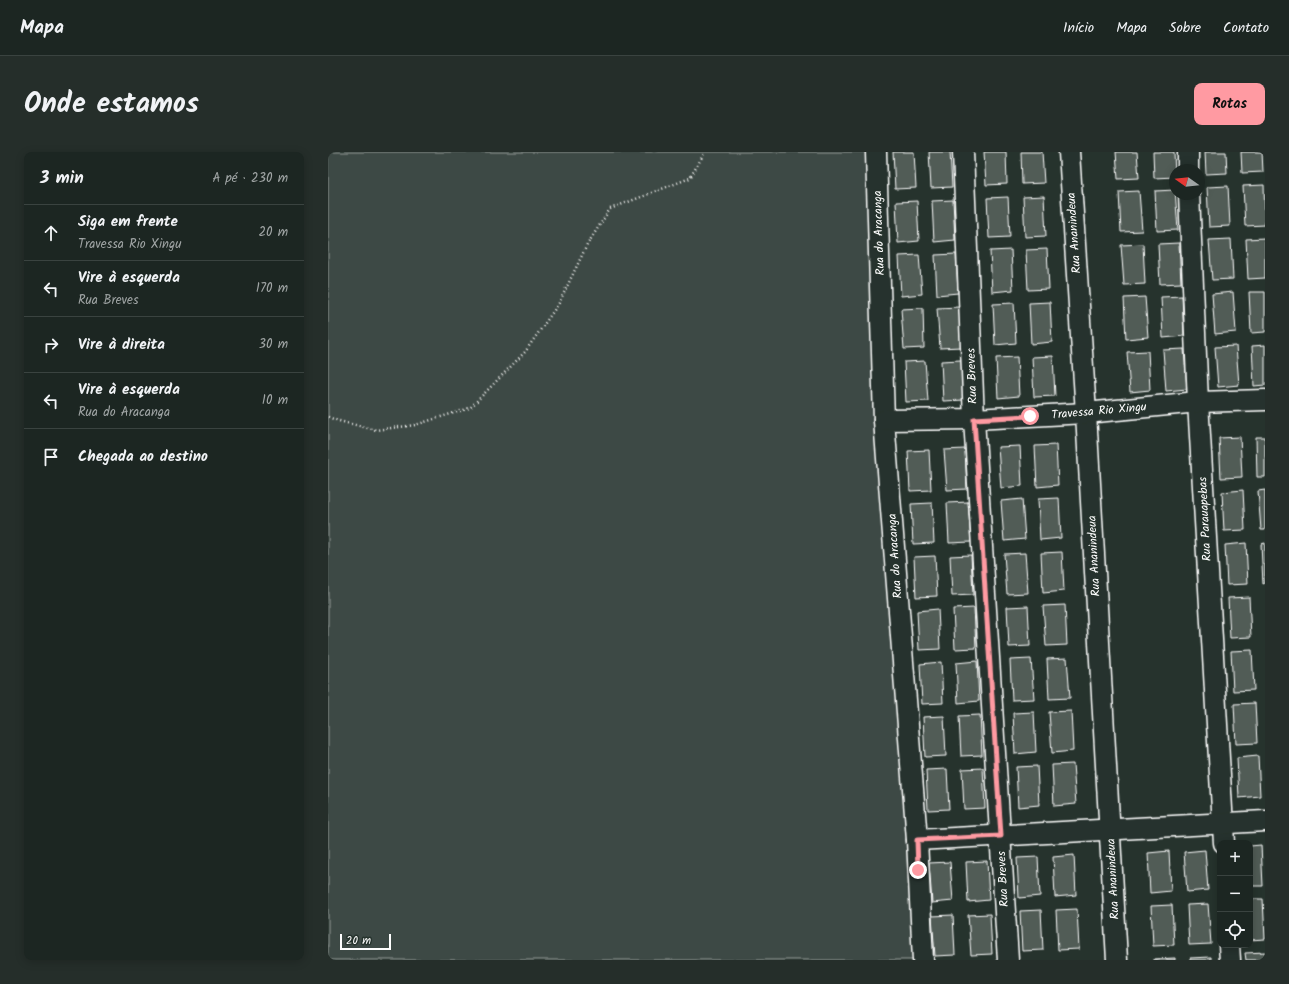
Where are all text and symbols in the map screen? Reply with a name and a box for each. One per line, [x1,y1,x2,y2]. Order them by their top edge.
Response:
text: Mapa [20,13,64,43]
text: Início [1063,17,1094,39]
text: Mapa [1116,17,1147,39]
text: Sobre [1169,17,1201,39]
text: Contato [1223,17,1269,39]
text: Onde estamos [24,82,199,127]
button: Rotas [1194,83,1265,125]
north arrow [1169,164,1205,200]
text: 3 min [40,165,84,192]
text: A pé · 230 m [212,168,288,189]
street label: Rua do Aracanga [868,190,890,276]
street label: Rua Ananindeua [1062,192,1086,274]
text: Siga em frente [78,210,178,234]
icon: ahead [40,222,62,244]
text: 20 m [258,222,288,243]
text: Travessa Rio Xingu [78,234,181,255]
text: Vire à esquerda [78,266,180,290]
icon: left [40,278,62,300]
text: 170 m [256,278,288,299]
text: Rua Breves [78,290,138,311]
text: Vire à direita [78,333,165,357]
icon: right [40,334,62,356]
text: 30 m [259,334,288,355]
street label: Rua Breves [962,348,982,404]
text: Vire à esquerda [78,378,180,402]
icon: left [40,390,62,412]
text: 10 m [262,390,288,411]
street label: Travessa Rio Xingu [1051,397,1148,425]
text: Rua do Aracanga [78,402,170,423]
route start [1021,407,1039,425]
text: Chegada ao destino [78,445,208,469]
icon: arrive [40,446,62,468]
street label: Rua Parauapebas [1193,476,1217,562]
street label: Rua do Aracanga [883,513,907,599]
street label: Rua Ananindeua [1082,515,1106,597]
street label: Rua Ananindeua [1101,838,1125,920]
map controls [1217,840,1253,948]
button: + [1217,840,1253,876]
street label: Rua Breves [992,851,1014,907]
route end [909,861,927,879]
button: − [1217,876,1253,912]
button: locate [1217,912,1253,948]
scale bar [340,932,391,951]
text: 20 m [346,932,371,950]

